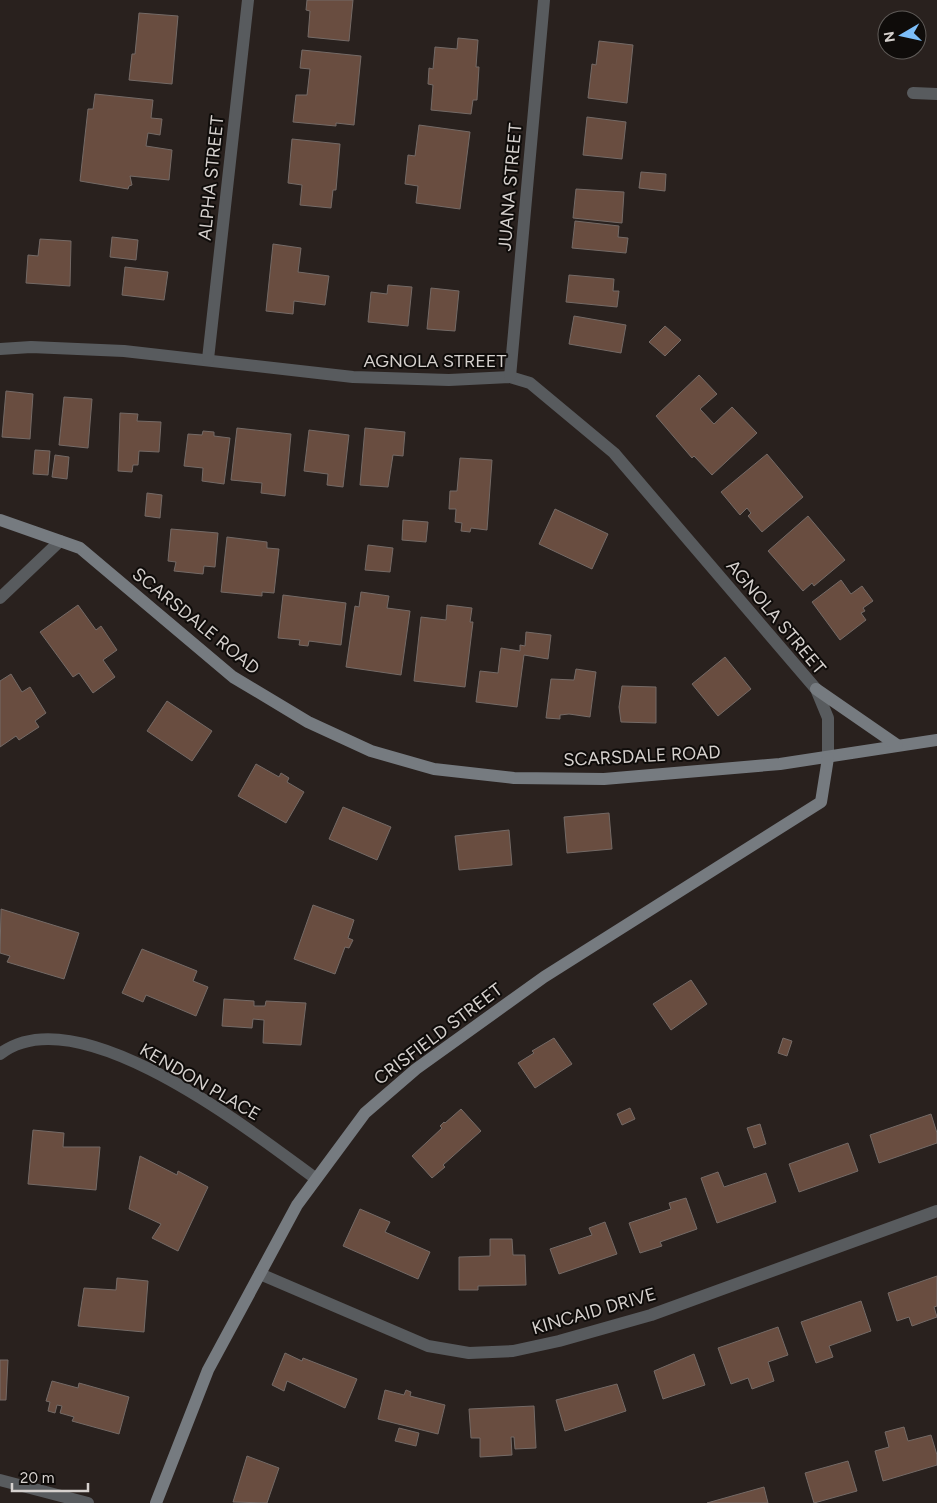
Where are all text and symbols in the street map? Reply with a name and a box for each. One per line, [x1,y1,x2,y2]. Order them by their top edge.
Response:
north arrow [877,10,927,60]
text: N [880,30,899,44]
street label: ALPHA STREET [193,114,229,242]
street label: JUANA STREET [493,122,527,252]
street label: AGNOLA STREET [364,350,506,372]
street label: AGNOLA STREET [722,555,830,679]
street label: SCARSDALE ROAD [128,563,264,679]
street label: SCARSDALE ROAD [563,741,721,771]
street label: CRISFIELD STREET [369,978,507,1089]
street label: KENDON PLACE [136,1039,264,1125]
street label: KINCAID DRIVE [529,1283,659,1339]
scale bar [12,1460,89,1492]
text: 20 m [20,1469,54,1487]

